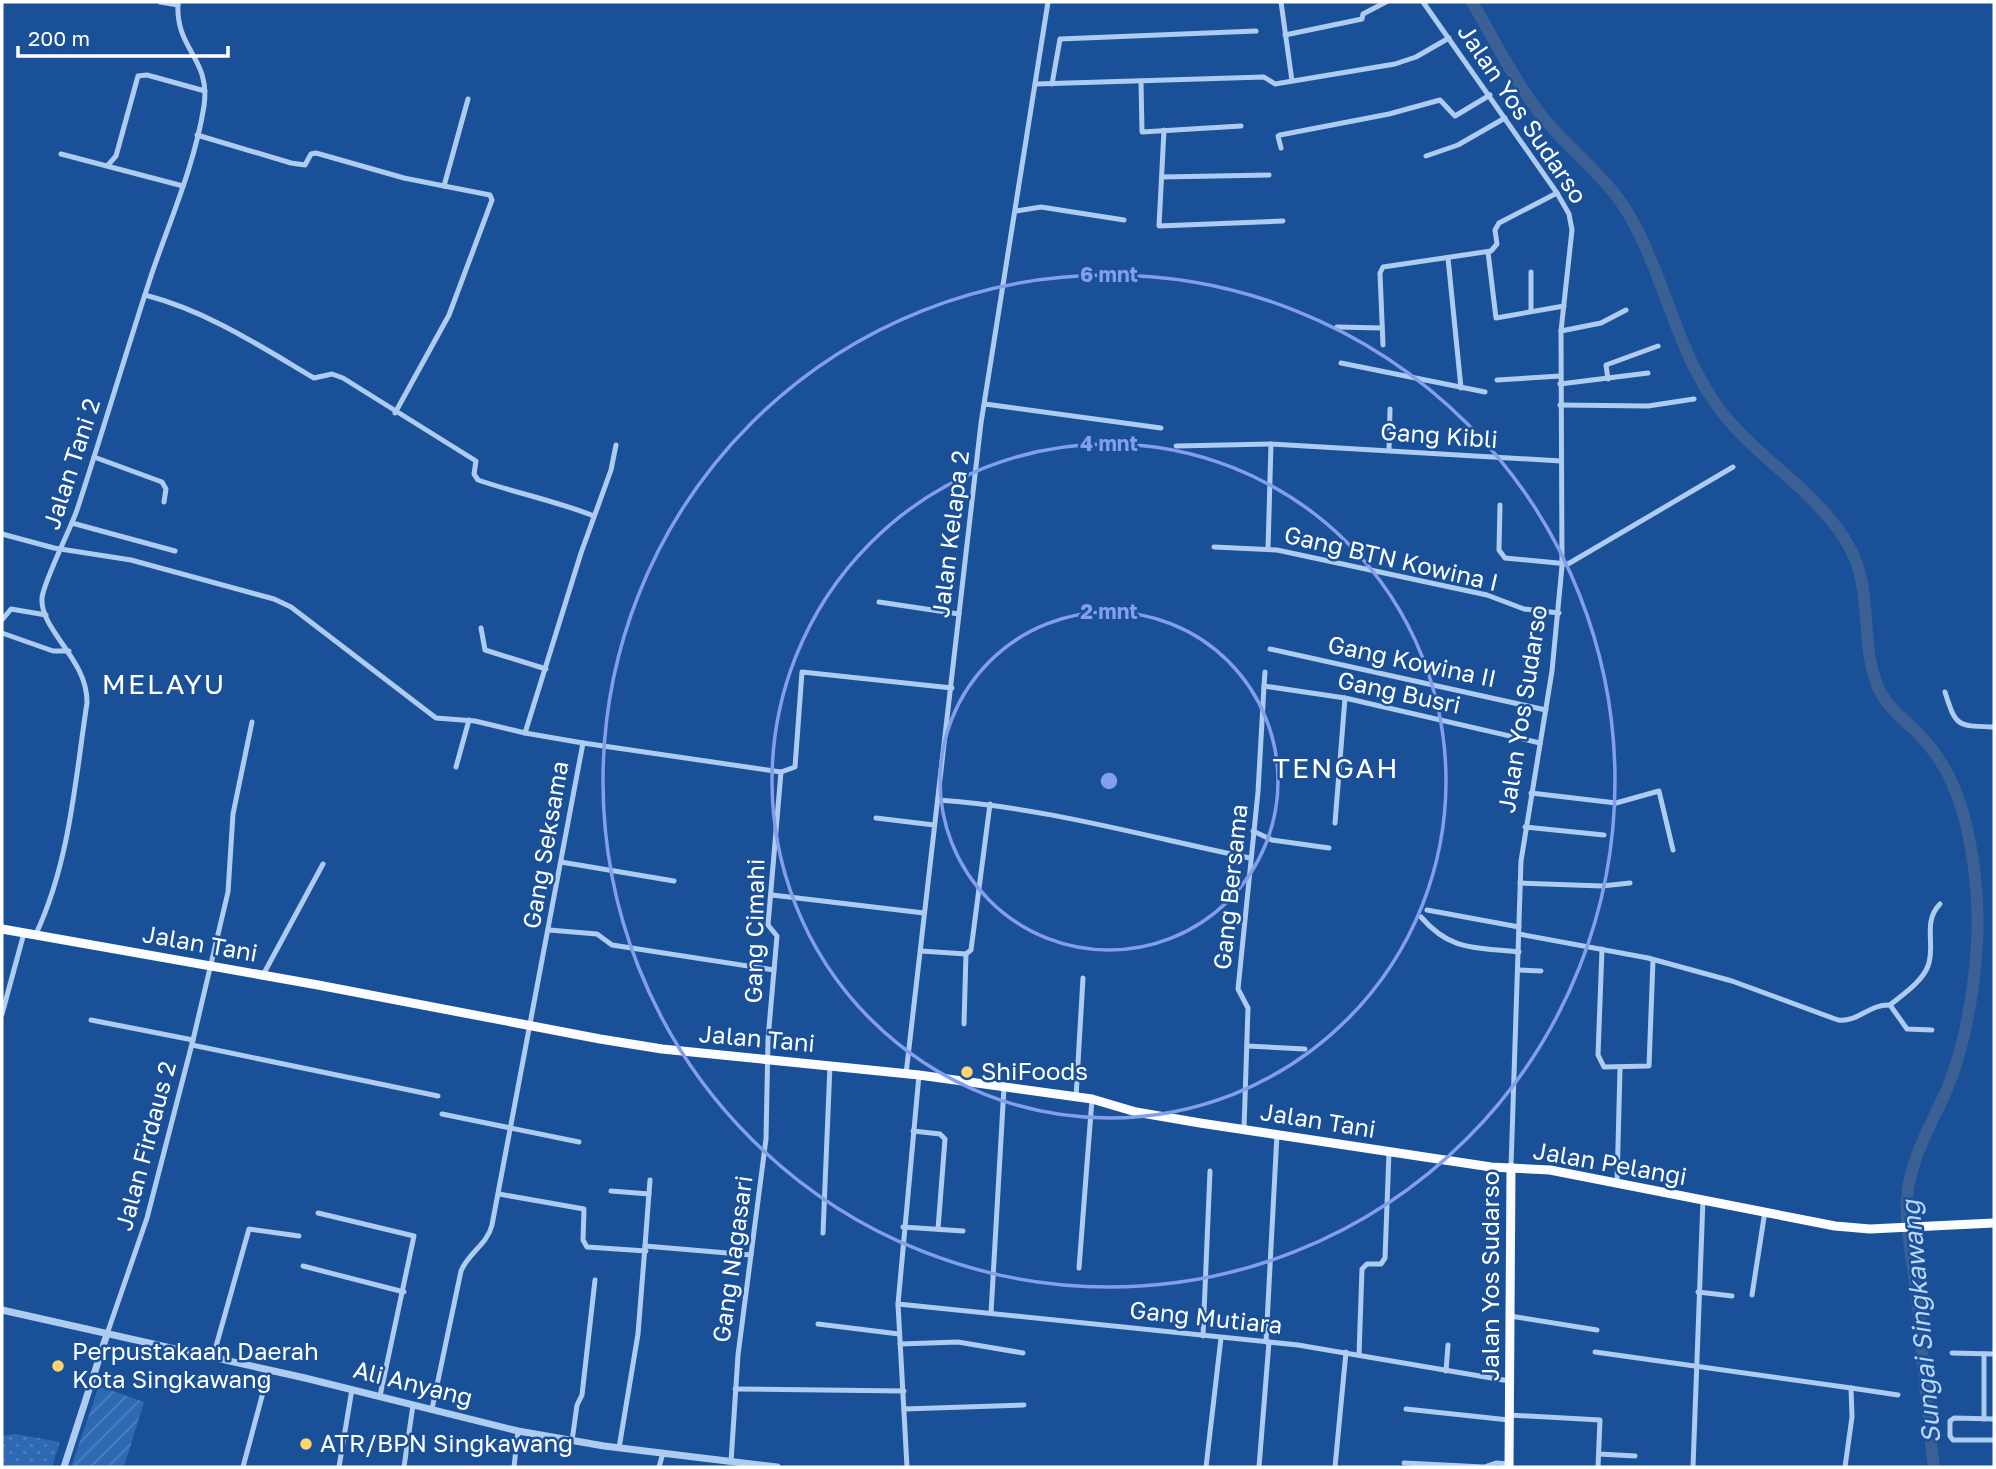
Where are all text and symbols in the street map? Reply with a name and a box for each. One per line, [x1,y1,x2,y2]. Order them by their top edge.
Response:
scale bar [18,14,228,58]
street label: Jalan Yos Sudarso [1452,18,1594,208]
text: 200 m [28,25,90,51]
text: 6 mnt [1080,261,1138,287]
street label: Jalan Tani 2 [36,394,105,533]
street label: Gang Kibli [1379,416,1499,453]
text: 4 mnt [1080,430,1138,456]
street label: Jalan Kelapa 2 [925,448,974,619]
street label: Gang BTN Kowina I [1282,519,1501,596]
text: 2 mnt [1080,598,1138,624]
street label: Jalan Yos Sudarso [1491,603,1552,815]
street label: Gang Kowina II [1325,629,1499,693]
street label: Gang Busri [1335,664,1464,719]
district label: MELAYU [102,667,226,700]
district label: TENGAH [1273,751,1399,784]
street label: Gang Seksama [515,759,574,931]
centre of rings [1097,769,1121,793]
street label: Gang Bersama [1206,803,1253,971]
street label: Gang Cimahi [738,858,769,1004]
street label: Jalan Tani [140,918,260,967]
street label: Jalan Tani [698,1018,816,1057]
place label: ShiFoods [981,1056,1088,1085]
street label: Jalan Firdaus 2 [108,1058,181,1233]
marker: ShiFoods [959,1064,975,1080]
street label: Jalan Tani [1259,1096,1378,1143]
street label: Jalan Pelangi [1531,1135,1689,1190]
street label: Jalan Yos Sudarso [1475,1171,1504,1381]
street label: Gang Nagasari [705,1173,758,1344]
water label: Sungai Singkawang [1894,1197,1947,1445]
street label: Gang Mutiara [1128,1294,1284,1339]
place label: Perpustakaan Daerah Kota Singkawang [72,1336,319,1393]
street label: Ali Anyang [351,1354,476,1411]
marker: Perpustakaan Daerah Kota Singkawang [50,1358,66,1374]
place label: ATR/BPN Singkawang [320,1428,573,1457]
marker: ATR/BPN Singkawang [298,1436,314,1452]

